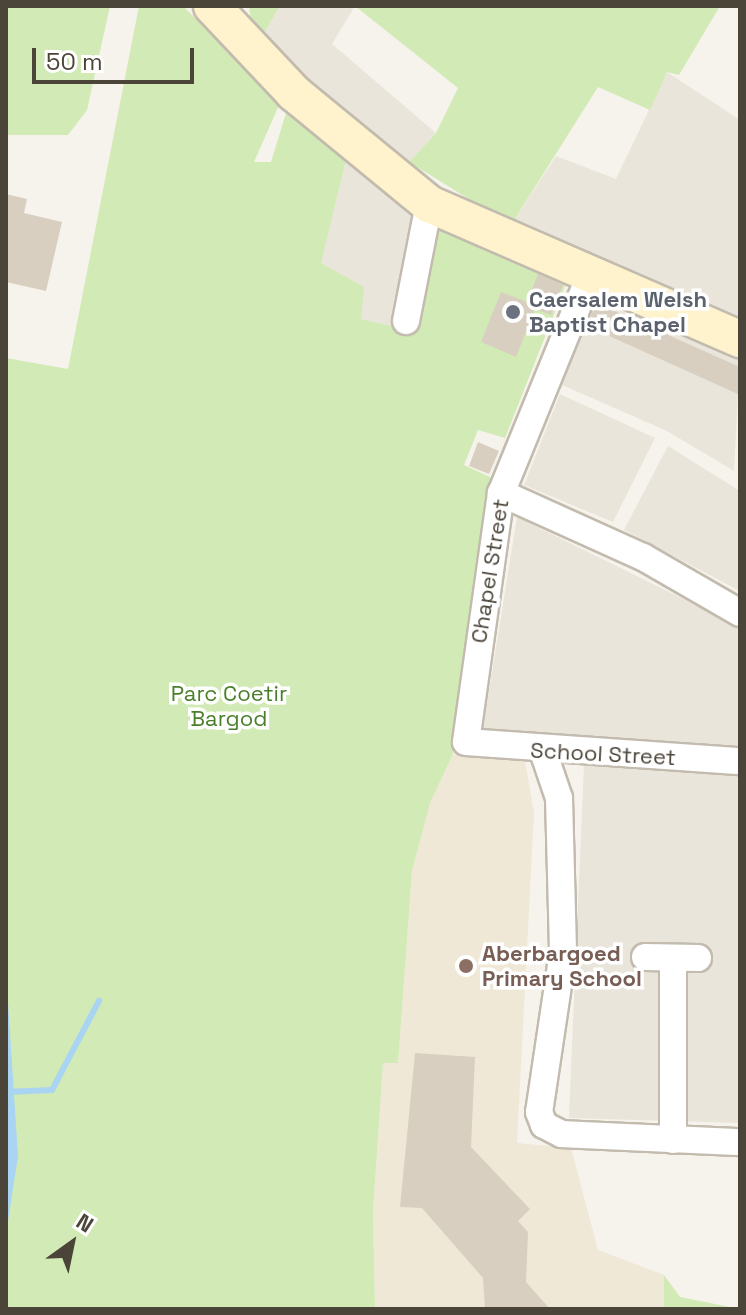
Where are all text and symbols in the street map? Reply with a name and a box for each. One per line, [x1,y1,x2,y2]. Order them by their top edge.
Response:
scale bar [36,32,198,82]
text: 50 m [46,46,103,77]
place label: Caersalem Welsh Baptist Chapel [529,286,707,338]
marker: Caersalem Welsh Baptist Chapel [504,303,522,321]
street label: Chapel Street [466,497,514,645]
park label: Parc Coetir Bargod [171,680,287,732]
street label: School Street [530,737,676,771]
place label: Aberbargoed Primary School [482,940,642,992]
marker: Aberbargoed Primary School [457,957,475,975]
north arrow [32,1203,112,1283]
text: N [71,1207,99,1239]

